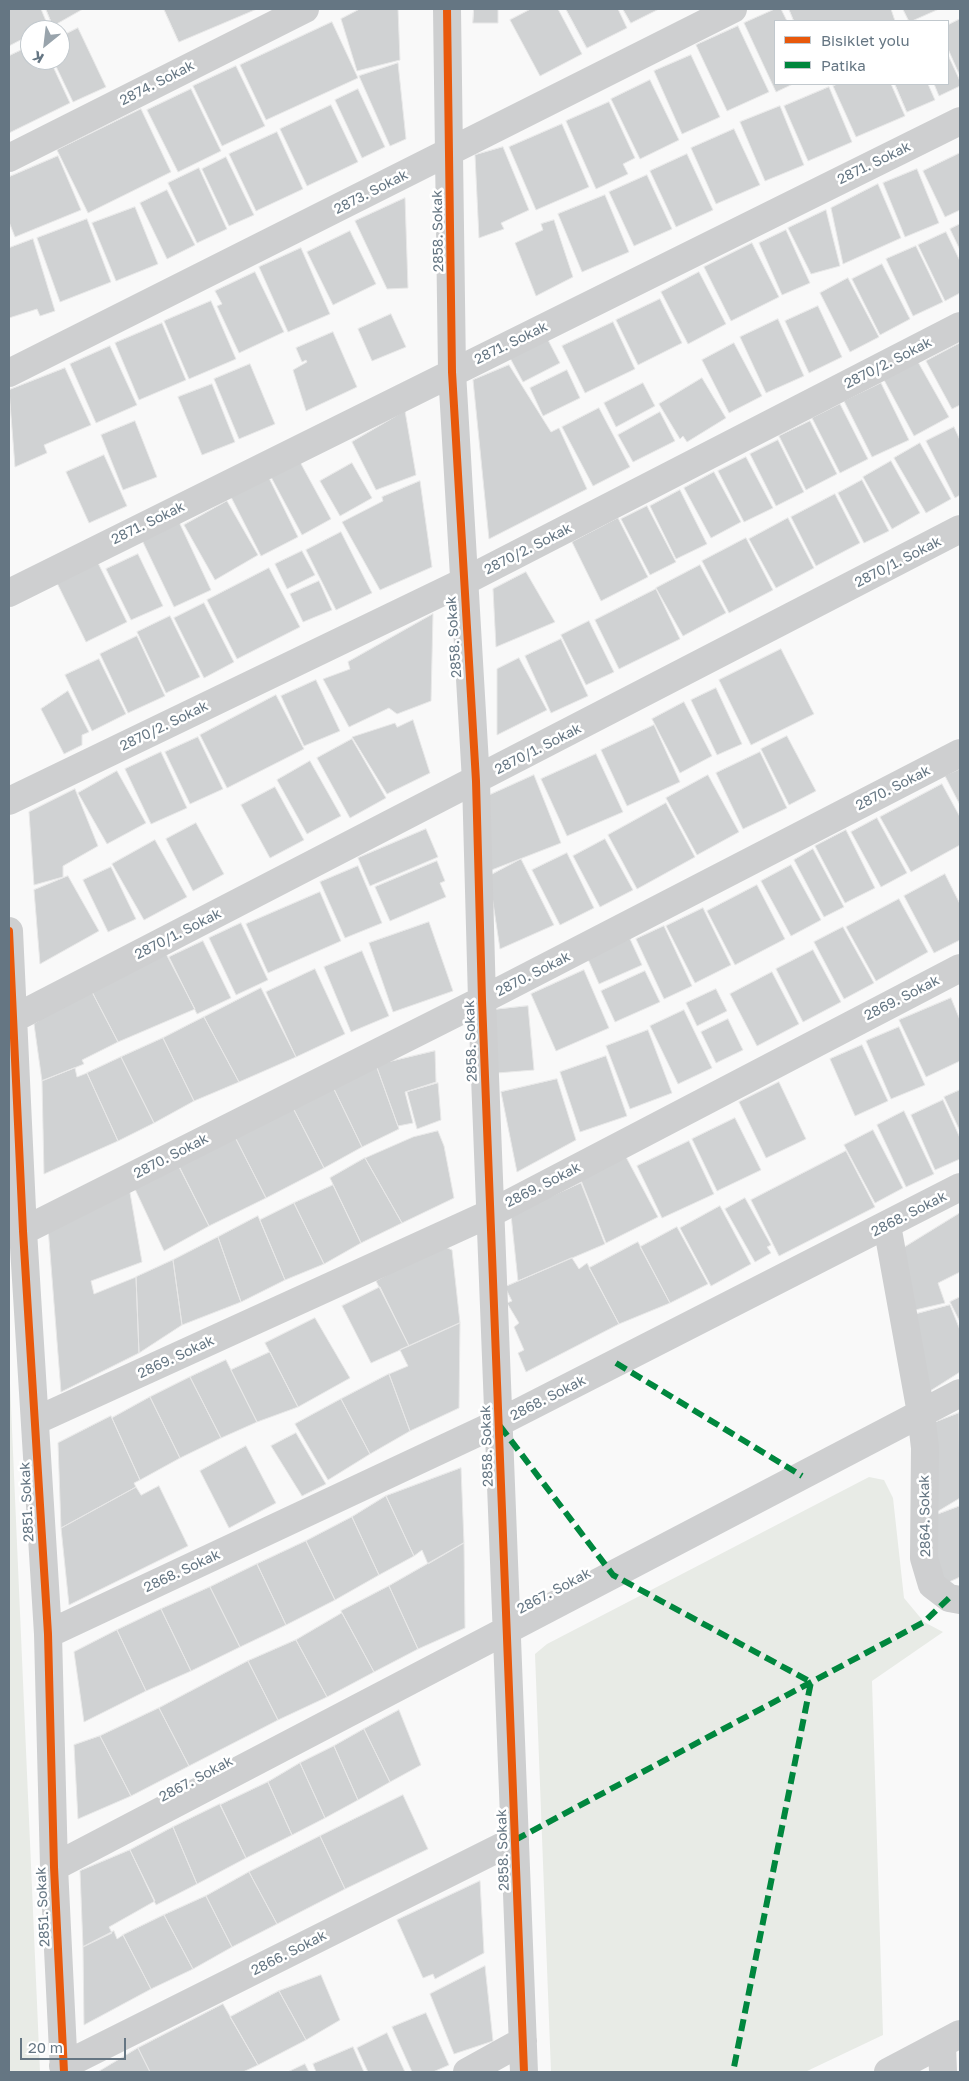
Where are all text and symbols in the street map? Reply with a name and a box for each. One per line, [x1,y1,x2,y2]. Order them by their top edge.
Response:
north arrow [20,20,70,70]
legend [774,20,949,85]
text: Bisiklet yolu [821,31,910,49]
text: K [29,48,47,68]
text: Patika [821,56,866,74]
street label: 2874. Sokak [117,57,197,109]
street label: 2871. Sokak [835,138,913,188]
street label: 2873. Sokak [331,166,411,218]
street label: 2858. Sokak [429,190,447,272]
street label: 2871. Sokak [472,318,550,368]
street label: 2870/2. Sokak [841,334,935,392]
street label: 2871. Sokak [109,498,187,548]
street label: 2870/2. Sokak [481,520,575,578]
street label: 2870/1. Sokak [852,533,944,591]
street label: 2858. Sokak [443,596,465,678]
street label: 2870/2. Sokak [117,697,211,755]
street label: 2870/1. Sokak [492,720,584,778]
street label: 2870. Sokak [853,762,933,814]
street label: 2870/1. Sokak [132,905,224,963]
street label: 2870. Sokak [493,948,573,1000]
street label: 2869. Sokak [862,972,942,1024]
street label: 2858. Sokak [461,1000,481,1082]
street label: 2870. Sokak [131,1130,211,1182]
street label: 2869. Sokak [503,1159,583,1211]
street label: 2868. Sokak [869,1188,949,1240]
street label: 2869. Sokak [135,1332,217,1382]
street label: 2868. Sokak [508,1372,588,1424]
street label: 2858. Sokak [477,1405,497,1487]
street label: 2851. Sokak [17,1462,37,1542]
street label: 2864. Sokak [916,1475,934,1557]
street label: 2868. Sokak [141,1546,223,1596]
street label: 2867. Sokak [514,1565,594,1617]
street label: 2867. Sokak [156,1753,236,1805]
street label: 2858. Sokak [493,1809,513,1891]
street label: 2851. Sokak [33,1867,53,1947]
street label: 2866. Sokak [249,1927,329,1979]
scale bar [22,2028,129,2060]
text: 20 m [28,2038,63,2056]

